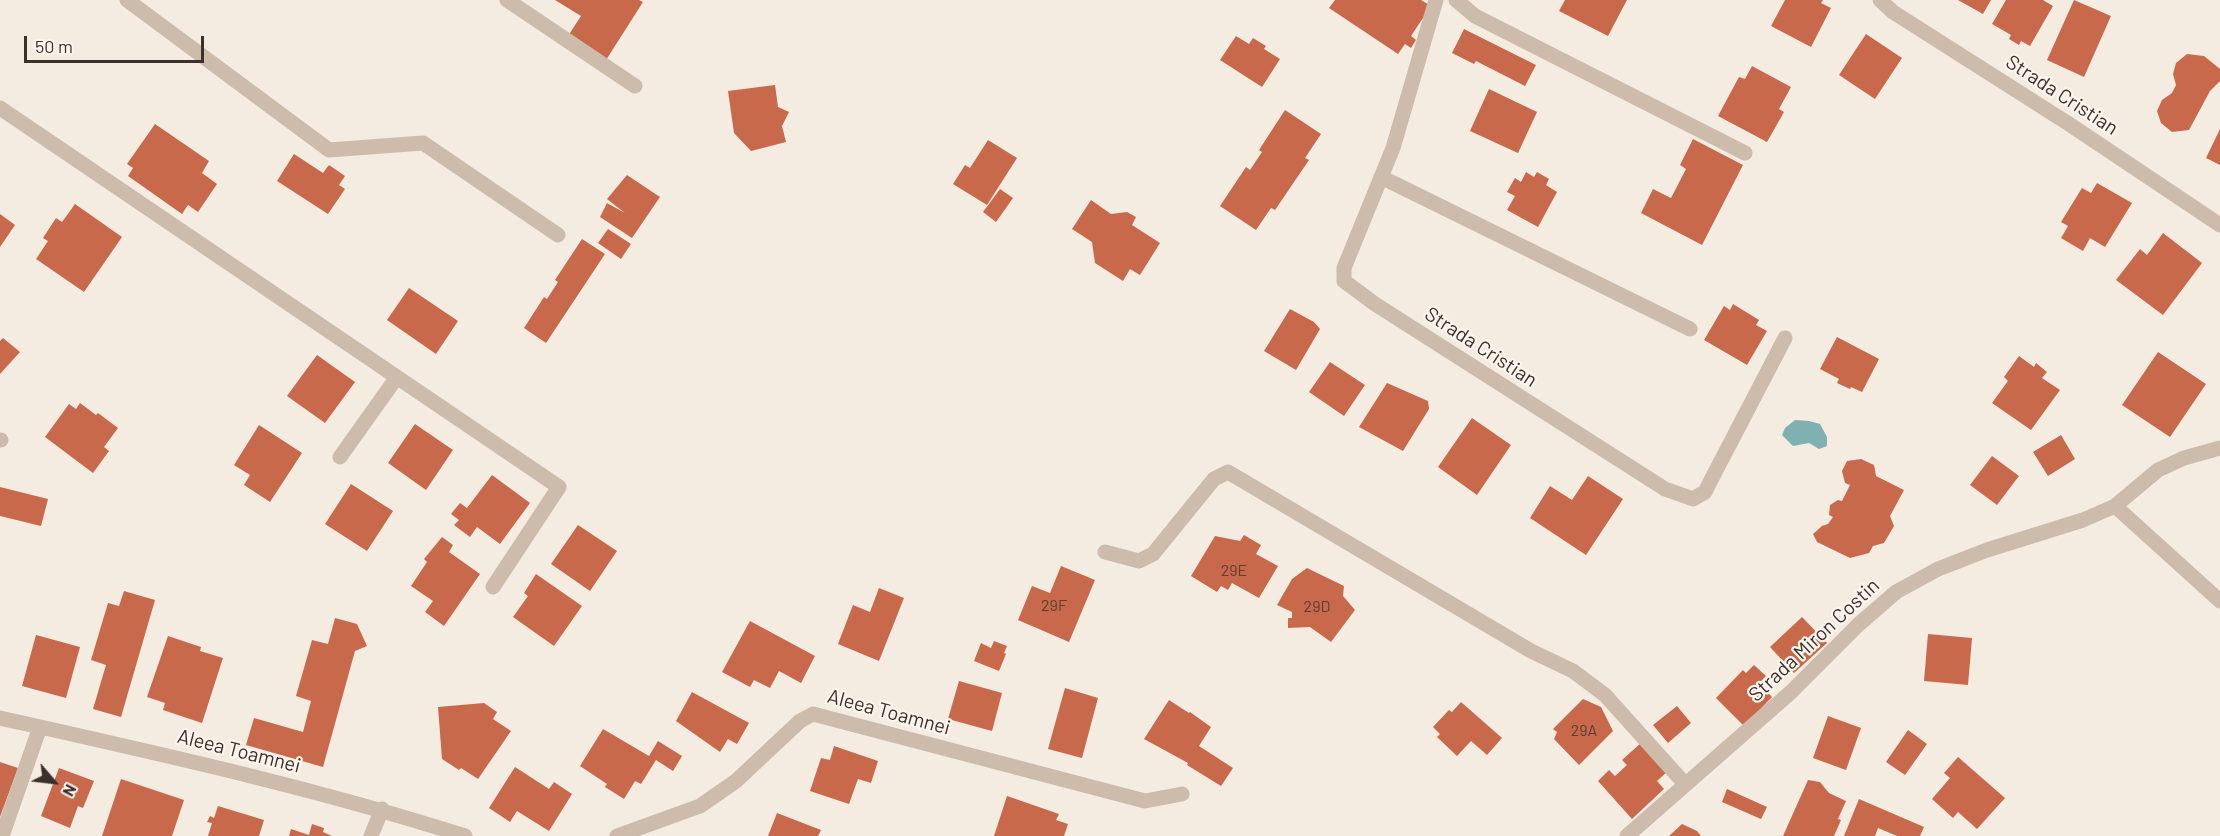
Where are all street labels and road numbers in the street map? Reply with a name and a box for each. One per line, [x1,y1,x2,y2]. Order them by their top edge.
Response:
street label: Strada Cristian [2001,50,2123,140]
street label: Strada Cristian [1420,302,1542,392]
street label: Strada Miron Costin [1744,573,1884,707]
street label: Aleea Toamnei [825,684,953,740]
street label: Aleea Toamnei [175,724,303,778]

